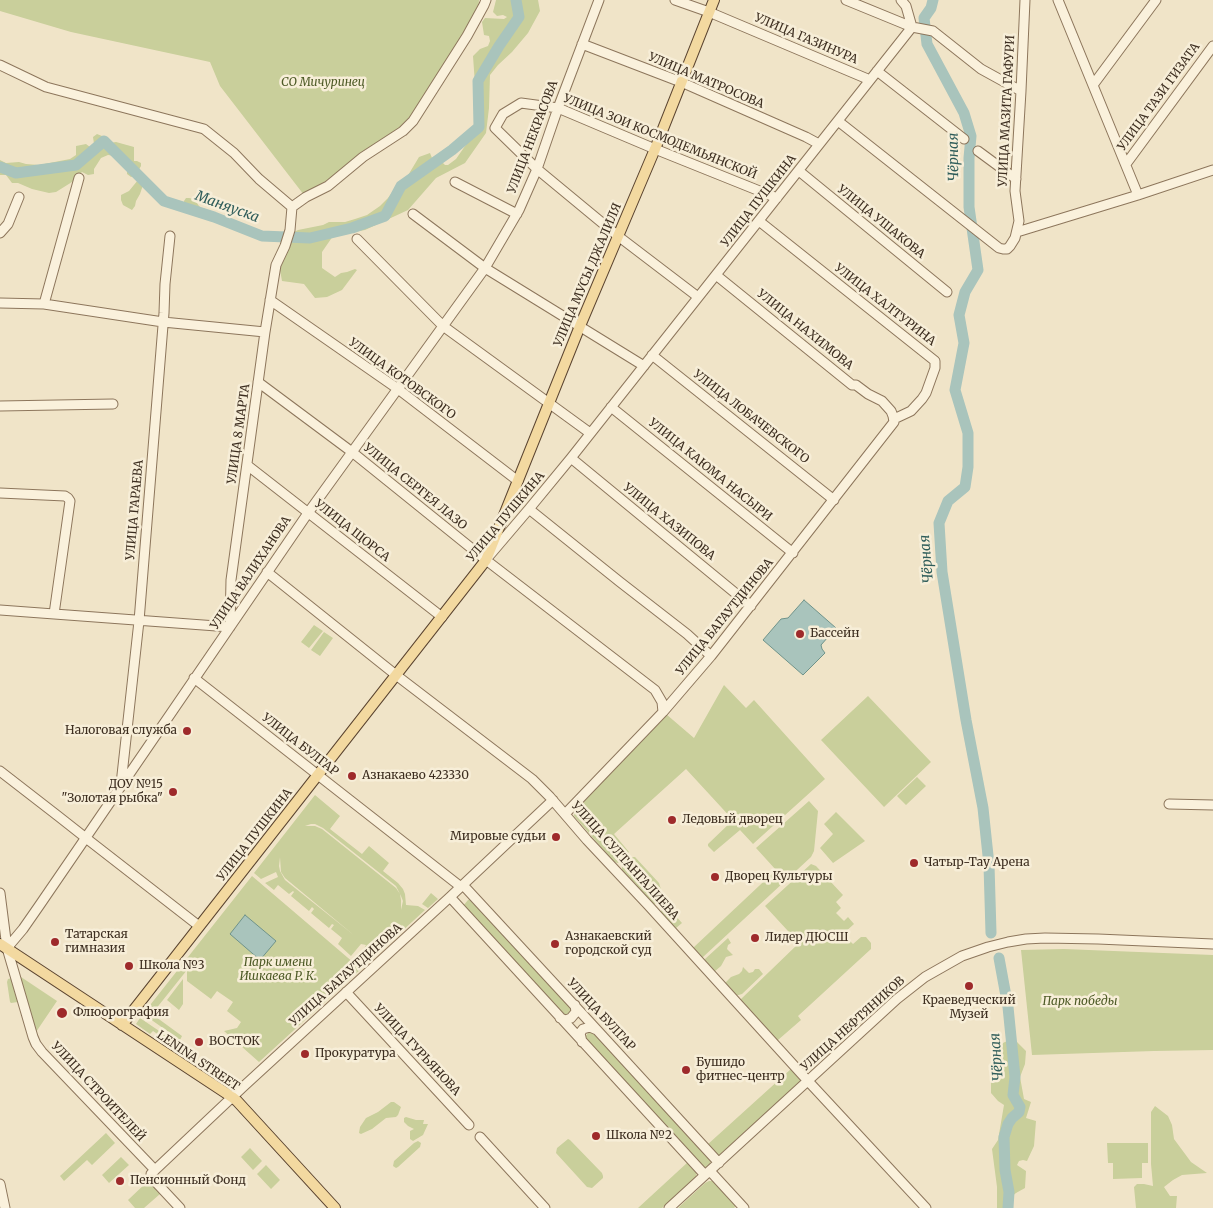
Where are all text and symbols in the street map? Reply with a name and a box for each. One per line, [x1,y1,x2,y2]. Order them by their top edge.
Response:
street label: УЛИЦА ГАЗИНУРА [752,11,860,67]
street label: УЛИЦА МАЗИТА ГАФУРИ [996,35,1018,187]
street label: УЛИЦА ТАЗИ ГИЗАТА [1115,40,1203,154]
street label: УЛИЦА МАТРОСОВА [646,50,766,112]
park label: СО Мичуринец [281,76,365,90]
street label: УЛИЦА НЕКРАСОВА [505,78,561,196]
street label: УЛИЦА ЗОИ КОСМОДЕМЬЯНСКОЙ [561,91,759,183]
water label: Чёрная [945,133,963,181]
street label: УЛИЦА ПУШКИНА [718,152,800,250]
street label: УЛИЦА УШАКОВА [834,182,928,262]
water label: Маняуска [193,188,261,226]
street label: УЛИЦА МУСЫ ДЖАЛИЛЯ [551,201,625,349]
street label: УЛИЦА ХАЛТУРИНА [831,261,939,349]
street label: УЛИЦА НАХИМОВА [754,287,856,373]
street label: УЛИЦА КОТОВСКОГО [346,335,458,423]
street label: УЛИЦА ЛОБАЧЕВСКОГО [690,367,812,467]
street label: УЛИЦА 8 МАРТА [225,383,253,485]
street label: УЛИЦА КАЮМА НАСЫРИ [645,416,775,524]
street label: УЛИЦА СЕРГЕЯ ЛАЗО [360,441,470,533]
street label: УЛИЦА ГАРАЕВА [123,459,147,561]
street label: УЛИЦА ПУШКИНА [464,469,548,565]
street label: УЛИЦА ХАЗИПОВА [620,480,718,564]
street label: УЛИЦА ЩОРСА [311,497,393,565]
street label: УЛИЦА ВАЛИХАНОВА [208,514,294,632]
water label: Чёрная [917,534,937,584]
street label: УЛИЦА БАГАУТДИНОВА [673,556,777,678]
place label: Бассейн [810,627,860,641]
marker: Бассейн [794,628,806,640]
street label: УЛИЦА БУЛГАР [259,711,341,779]
place label: Налоговая служба [65,724,177,738]
marker: Налоговая служба [181,725,193,737]
place label: Азнакаево 423330 [362,769,469,783]
marker: Азнакаево 423330 [346,770,358,782]
place label: ДОУ №15 "Золотая рыбка" [61,778,163,806]
marker: ДОУ №15 "Золотая рыбка" [167,786,179,798]
street label: УЛИЦА ПУШКИНА [214,786,296,884]
street label: УЛИЦА СУЛТАНГАЛИЕВА [568,799,682,923]
place label: Ледовый дворец [682,813,783,827]
marker: Ледовый дворец [666,814,678,826]
place label: Мировые судьи [450,830,546,844]
marker: Мировые судьи [550,831,562,843]
place label: Чатыр-Тау Арена [924,856,1030,870]
marker: Чатыр-Тау Арена [908,857,920,869]
place label: Дворец Культуры [725,870,833,884]
marker: Дворец Культуры [709,871,721,883]
street label: УЛИЦА БАГАУТДИНОВА [287,921,405,1029]
place label: Татарская гимназия [65,928,128,956]
place label: Азнакаевский городской суд [565,930,652,958]
place label: Лидер ДЮСШ [765,931,849,945]
marker: Лидер ДЮСШ [749,932,761,944]
marker: Татарская гимназия [49,936,61,948]
marker: Азнакаевский городской суд [549,938,561,950]
park label: Парк имени Ишкаева Р. К. [239,956,317,984]
place label: Школа №3 [139,959,205,973]
marker: Школа №3 [123,960,135,972]
street label: УЛИЦА НЕФТЯНИКОВ [798,974,908,1074]
street label: УЛИЦА БУЛГАР [564,976,638,1054]
marker: Краеведческий Музей [963,980,975,992]
place label: Краеведческий Музей [922,994,1016,1022]
park label: Парк победы [1043,995,1117,1009]
street label: УЛИЦА ГУРЬЯНОВА [371,1001,463,1099]
marker: Флюорография [55,1006,69,1020]
place label: Флюорография [73,1006,169,1020]
street label: LENINA STREET [154,1028,242,1094]
water label: Чёрная [987,1032,1007,1082]
place label: ВОСТОК [209,1035,260,1049]
marker: ВОСТОК [193,1036,205,1048]
street label: УЛИЦА СТРОИТЕЛЕЙ [48,1039,148,1145]
place label: Прокуратура [315,1047,396,1061]
marker: Прокуратура [299,1048,311,1060]
place label: Бушидо фитнес-центр [696,1056,785,1084]
marker: Бушидо фитнес-центр [680,1064,692,1076]
place label: Школа №2 [606,1129,672,1143]
marker: Школа №2 [590,1130,602,1142]
place label: Пенсионный Фонд [130,1174,246,1188]
marker: Пенсионный Фонд [114,1175,126,1187]

